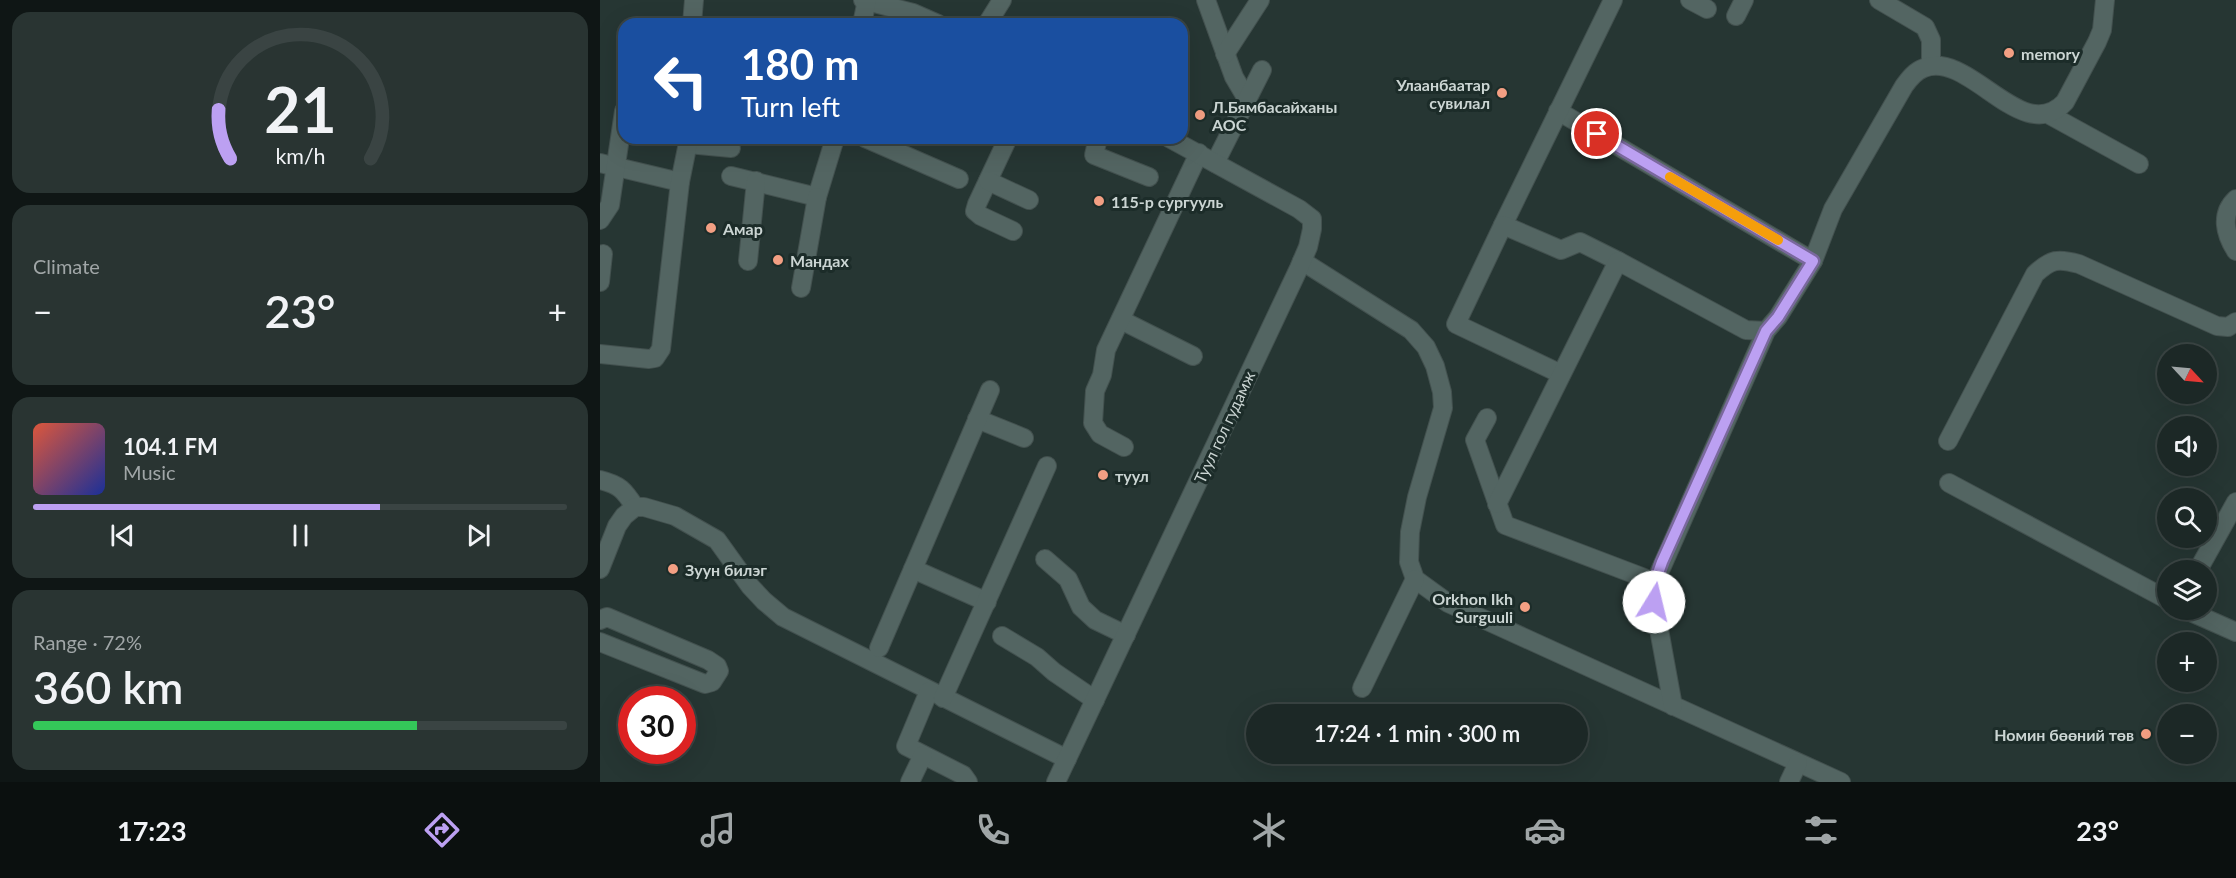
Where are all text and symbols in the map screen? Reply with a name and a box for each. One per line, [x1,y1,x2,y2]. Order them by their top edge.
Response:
text: 180 m [741,39,859,89]
icon: left [642,42,720,120]
place label: memory [2021,44,2081,63]
marker: memory [2002,46,2016,60]
text: 21 [264,71,336,146]
place label: Улаанбаатар сувилал [1395,75,1490,112]
marker: Улаанбаатар сувилал [1495,86,1509,100]
text: Turn left [741,90,840,123]
place label: Л.Бямбасайханы АОС [1211,97,1337,134]
marker: Л.Бямбасайханы АОС [1193,108,1207,122]
pin [1571,108,1622,159]
icon: arrive [1580,117,1613,150]
text: km/h [275,144,325,170]
place label: 115-р сургууль [1111,192,1223,211]
marker: 115-р сургууль [1092,194,1106,208]
place label: Амар [722,219,763,238]
marker: Амар [704,221,718,235]
place label: Мандах [790,251,849,270]
marker: Мандах [771,253,785,267]
text: Climate [33,254,100,278]
text: 23° [265,284,335,338]
text: − [33,291,52,331]
text: + [548,291,567,331]
north arrow [2157,344,2217,404]
map controls [2157,344,2217,764]
street label: Туул гол гудамж [1190,368,1258,486]
button: sound [2157,416,2217,476]
text: 104.1 FM [123,433,218,460]
text: Music [123,460,176,484]
place label: туул [1115,466,1149,485]
marker: туул [1096,468,1110,482]
button: search [2157,488,2217,548]
icon: previous [106,519,139,552]
icon: pause [284,519,317,552]
icon: next [462,519,495,552]
place label: Зуун билэг [685,560,767,579]
button: layers [2157,560,2217,620]
marker: Зуун билэг [666,562,680,576]
position arrow [1622,570,1686,634]
place label: Orkhon Ikh Surguuli [1432,589,1513,626]
marker: Orkhon Ikh Surguuli [1518,600,1532,614]
text: Range · 72% [33,630,142,654]
button: + [2157,632,2217,692]
text: 360 km [33,660,183,714]
speed limit sign: 30 [618,686,696,764]
button: − [2157,704,2217,764]
text: 17:24 · 1 min · 300 m [1314,720,1520,747]
place label: Номин бөөний төв [1994,725,2134,744]
marker: Номин бөөний төв [2139,727,2153,741]
icon: directions [421,809,463,851]
icon: music [697,809,739,851]
icon: phone [972,809,1014,851]
icon: climate [1248,809,1290,851]
icon: car [1524,809,1566,851]
icon: filters [1800,809,1842,851]
text: 17:23 [117,814,187,847]
text: 23° [2076,814,2119,847]

